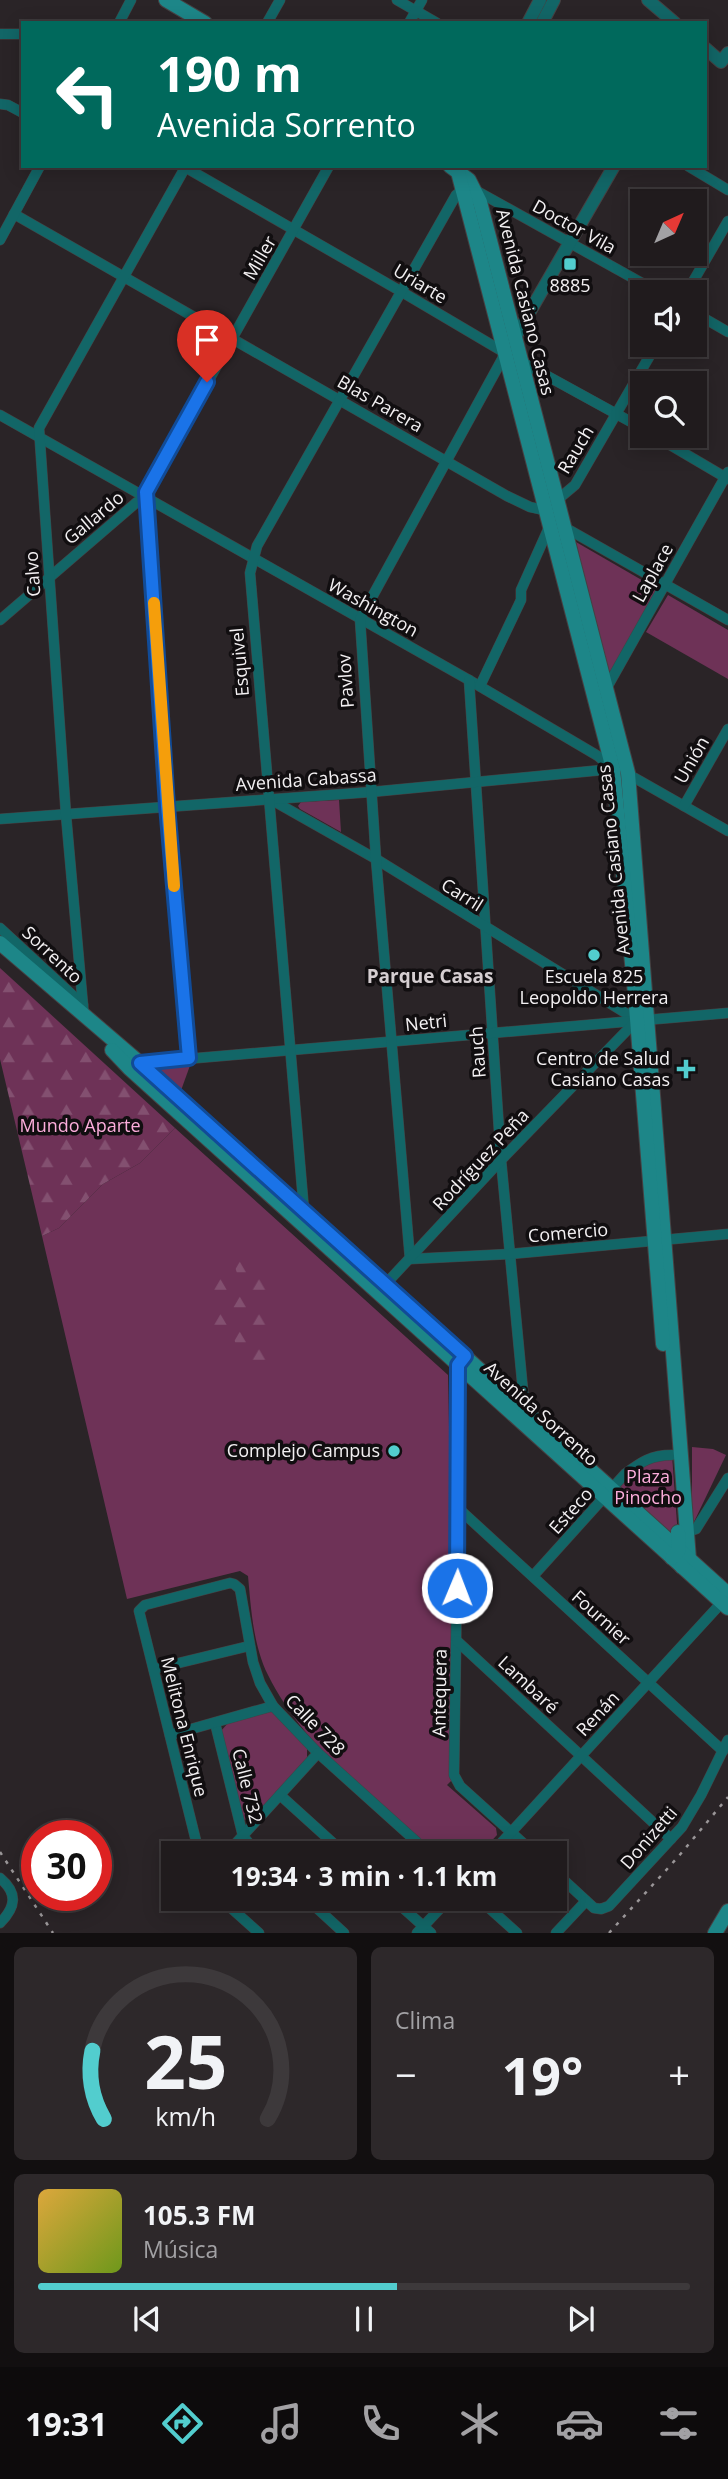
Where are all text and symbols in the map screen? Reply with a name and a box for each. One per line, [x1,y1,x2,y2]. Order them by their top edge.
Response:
text: 190 m [157,40,302,106]
icon: left [42,49,133,140]
text: Avenida Sorrento [157,103,416,146]
north arrow [630,189,707,266]
map controls [630,189,707,448]
street label: Doctor Vila [529,193,620,259]
street label: Avenida Casiano Casas [491,206,561,397]
street label: Miller [237,230,282,284]
marker: 8885 [562,256,578,272]
street label: Uriarte [389,258,452,309]
place label: 8885 [549,273,591,297]
button: sound [630,280,707,357]
pin [177,310,237,382]
icon: arrive [188,321,226,359]
street label: Blas Parera [333,369,428,437]
button: search [630,371,707,448]
street label: Rauch [552,421,599,478]
street label: Gallardo [58,485,128,549]
street label: Laplace [626,539,678,606]
street label: Calvo [18,550,46,598]
street label: Washington [324,572,423,642]
street label: Esquivel [224,627,254,697]
street label: Pavlov [331,653,359,709]
street label: Unión [668,732,714,787]
street label: Avenida Cabassa [235,762,377,796]
street label: Avenida Casiano Casas [591,764,635,956]
street label: Carril [437,872,488,916]
street label: Sorrento [18,920,88,988]
marker: Escuela 825 Leopoldo Herrera [586,947,602,963]
district label: Parque Casas [367,963,493,989]
place label: Escuela 825 Leopoldo Herrera [520,964,668,1009]
street label: Netri [404,1008,448,1036]
street label: Rauch [463,1025,491,1079]
place label: Centro de Salud Casiano Casas [536,1046,670,1091]
marker: Centro de Salud Casiano Casas [676,1059,696,1079]
street label: Rodríguez Peña [427,1103,534,1215]
park label: Mundo Aparte [19,1113,141,1137]
street label: Comercio [527,1217,609,1247]
street label: Avenida Sorrento [480,1356,604,1471]
place label: Complejo Campus [227,1438,380,1462]
marker: Complejo Campus [386,1443,402,1459]
park label: Plaza Pinocho [614,1464,682,1509]
street label: Esteco [543,1482,597,1539]
position arrow [420,1551,494,1625]
street label: Fournier [567,1584,637,1651]
street label: Antequera [426,1649,452,1737]
street label: Lambaré [493,1650,564,1718]
street label: Melitona Enrique [156,1654,214,1799]
street label: Renán [570,1686,624,1741]
street label: Calle 728 [281,1689,351,1760]
street label: Calle 732 [227,1746,269,1826]
street label: Donizetti [614,1801,682,1874]
speed limit sign: 30 [21,1820,112,1911]
text: 19:34 · 3 min · 1.1 km [231,1858,497,1894]
text: Clima [395,2004,455,2036]
text: 25 [144,2012,227,2111]
text: 19° [502,2039,583,2110]
text: − [395,2048,417,2100]
text: + [668,2048,690,2100]
text: km/h [155,2099,216,2133]
text: 105.3 FM [143,2197,255,2233]
text: Música [143,2233,218,2265]
icon: previous [128,2300,166,2338]
icon: pause [345,2300,383,2338]
icon: next [562,2300,600,2338]
icon: directions [158,2399,207,2448]
icon: music [257,2399,306,2448]
icon: phone [356,2399,405,2448]
icon: climate [455,2399,504,2448]
icon: car [555,2399,604,2448]
icon: filters [654,2399,703,2448]
text: 19:31 [25,2402,107,2445]

